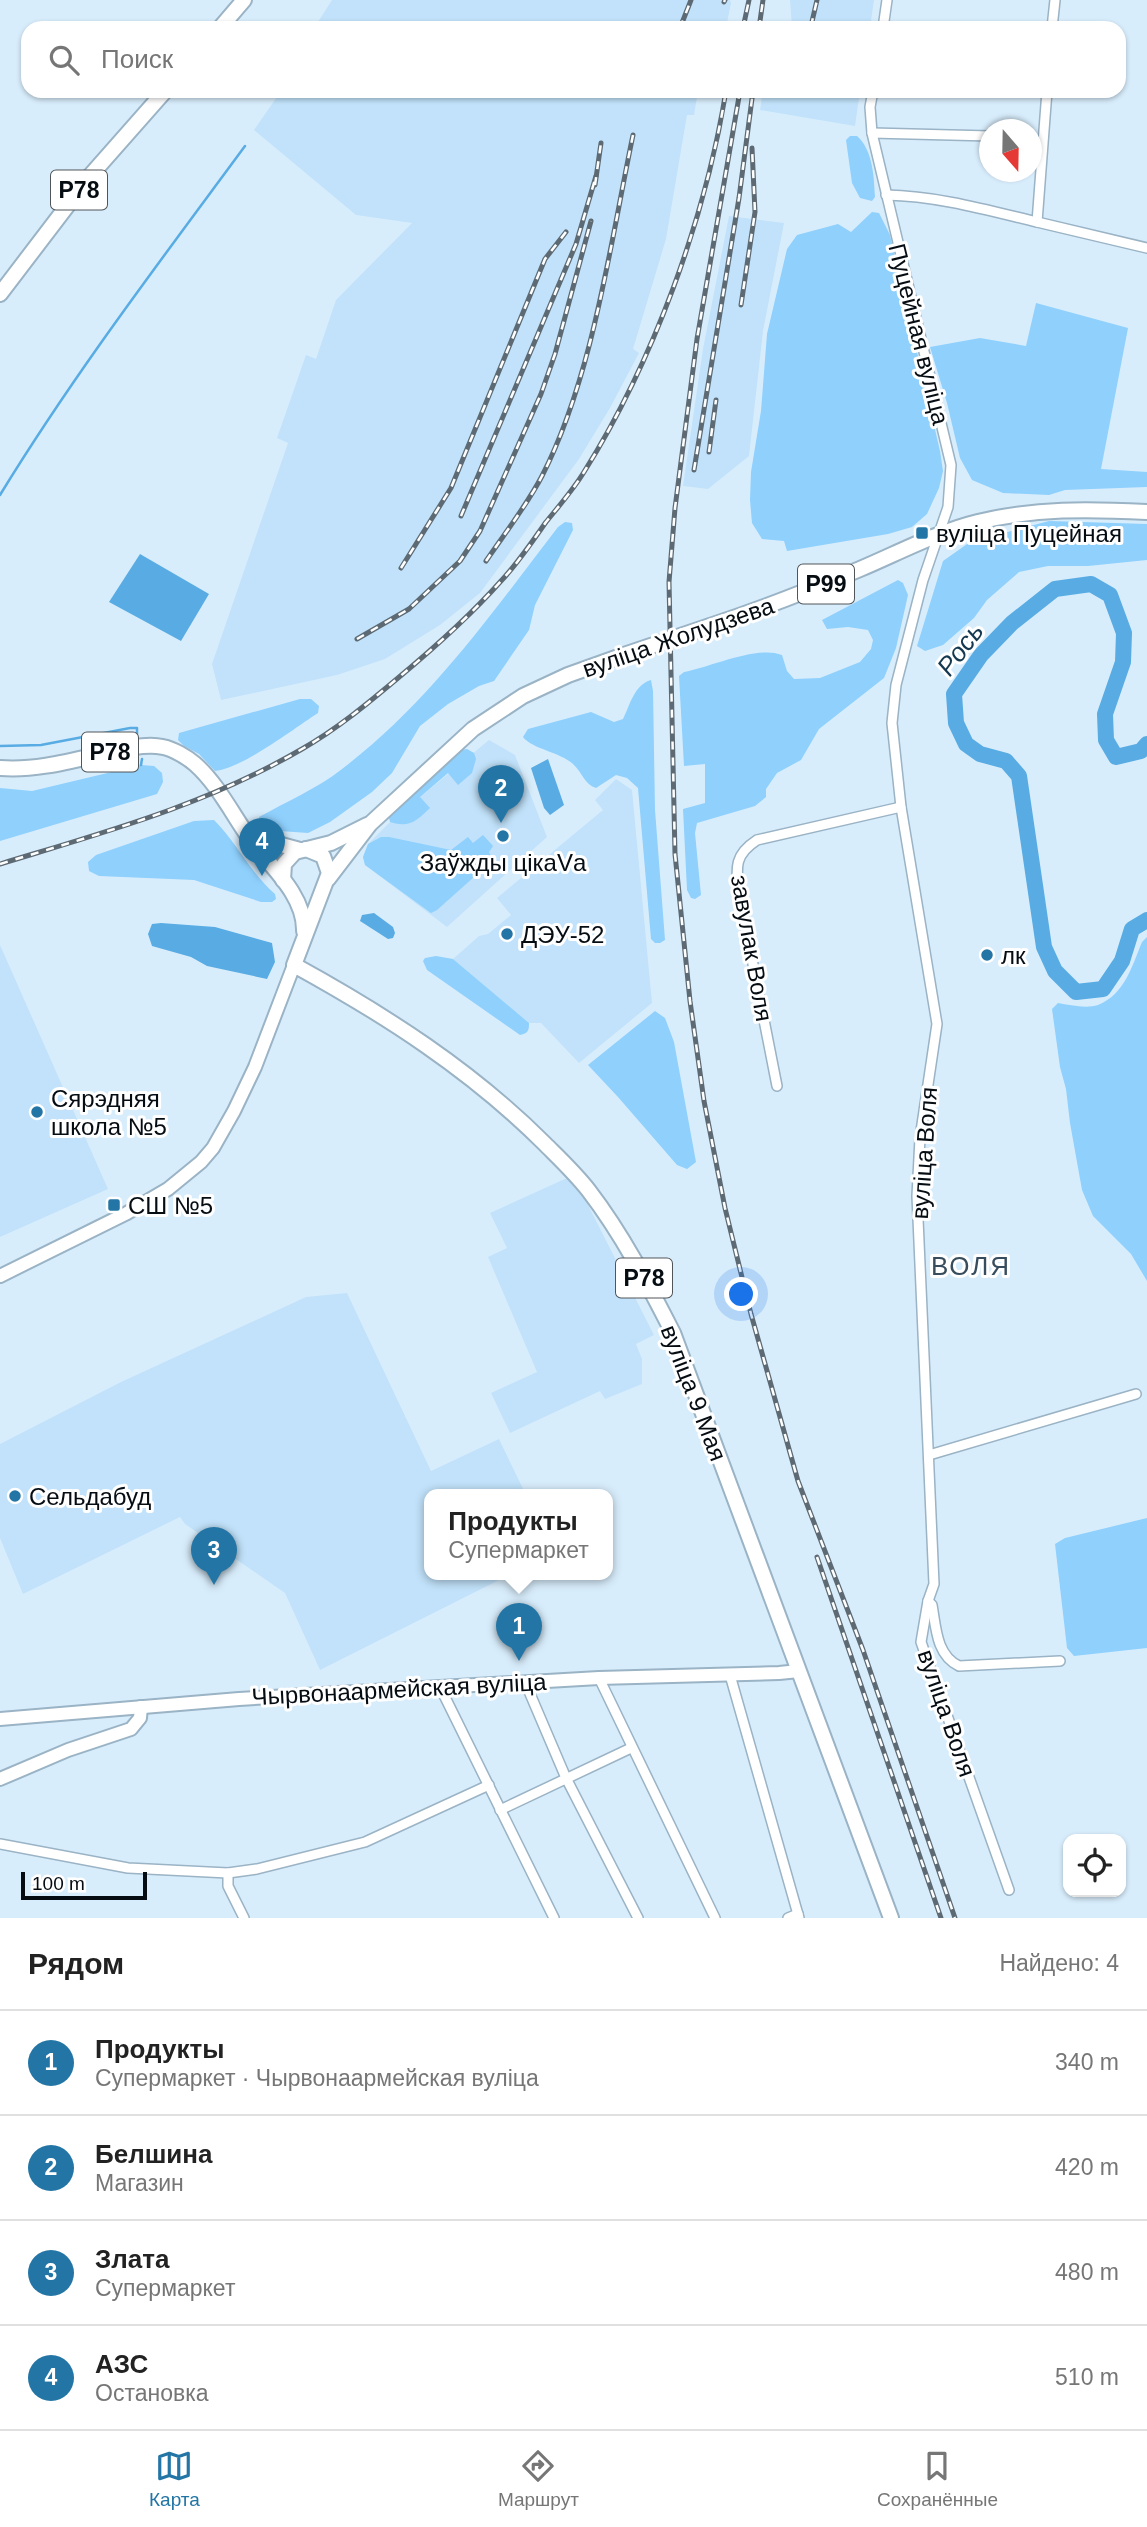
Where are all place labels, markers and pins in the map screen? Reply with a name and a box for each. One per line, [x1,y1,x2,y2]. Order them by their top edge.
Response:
place label: вуліца Пуцейная [936,520,1122,547]
marker: вуліца Пуцейная [914,525,930,541]
pin: 2 [478,765,524,823]
pin: 4 [239,818,285,876]
marker: Заўжды цікаVа [495,828,511,844]
place label: Заўжды цікаVа [420,849,587,876]
place label: ДЭУ-52 [521,921,604,948]
marker: ДЭУ-52 [499,926,515,942]
place label: лк [1001,942,1026,969]
marker: лк [979,947,995,963]
place label: Сярэдняя школа №5 [51,1085,167,1140]
marker: Сярэдняя школа №5 [29,1104,45,1120]
place label: СШ №5 [128,1192,213,1219]
marker: СШ №5 [106,1197,122,1213]
place label: Сельдабуд [29,1483,151,1510]
marker: Сельдабуд [7,1488,23,1504]
pin: 3 [191,1527,237,1585]
pin: 1 [496,1603,542,1661]

